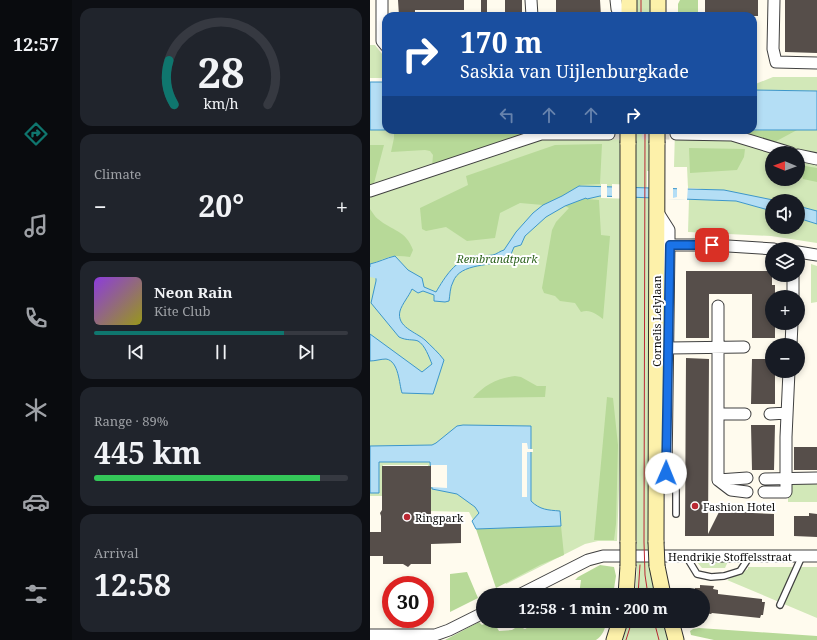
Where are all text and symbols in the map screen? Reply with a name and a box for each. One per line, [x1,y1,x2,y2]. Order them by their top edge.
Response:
text: 170 m [460,23,542,61]
icon: right [394,28,446,80]
text: 12:57 [13,32,59,56]
text: 28 [197,44,245,100]
text: Saskia van Uijlenburgkade [460,59,689,83]
text: km/h [203,94,239,113]
icon: left [496,104,518,126]
icon: ahead [538,104,560,126]
icon: ahead [580,104,602,126]
icon: right [622,104,644,126]
icon: directions [22,120,50,148]
north arrow [765,146,805,186]
map controls [765,146,805,378]
text: Climate [94,165,141,183]
text: 20° [198,185,244,226]
text: − [94,191,107,221]
text: + [336,191,348,221]
button: sound [765,194,805,234]
icon: music [22,212,50,240]
pin [695,228,729,262]
icon: arrive [701,234,723,256]
button: layers [765,242,805,282]
park label: Rembrandtpark [455,251,538,266]
street label: Cornelis Lelylaan [649,275,664,367]
text: Neon Rain [154,282,232,302]
button: + [765,290,805,330]
text: Kite Club [154,302,210,320]
icon: phone [22,304,50,332]
button: − [765,338,805,378]
icon: previous [125,341,147,363]
icon: pause [210,341,232,363]
icon: next [295,341,317,363]
icon: climate [22,396,50,424]
text: Range · 89% [94,412,168,430]
text: 445 km [94,432,201,473]
position arrow [645,452,687,494]
icon: car [22,488,50,516]
place label: Fashion Hotel [703,499,776,514]
marker: Fashion Hotel [690,501,700,511]
place label: Ringpark [415,510,464,525]
marker: Ringpark [402,512,412,522]
text: Arrival [94,544,138,562]
street label: Hendrikje Stoffelsstraat [668,549,792,564]
text: 12:58 [94,564,171,605]
speed limit sign: 30 [382,576,434,628]
icon: filters [22,580,50,608]
text: 12:58 · 1 min · 200 m [518,598,668,618]

